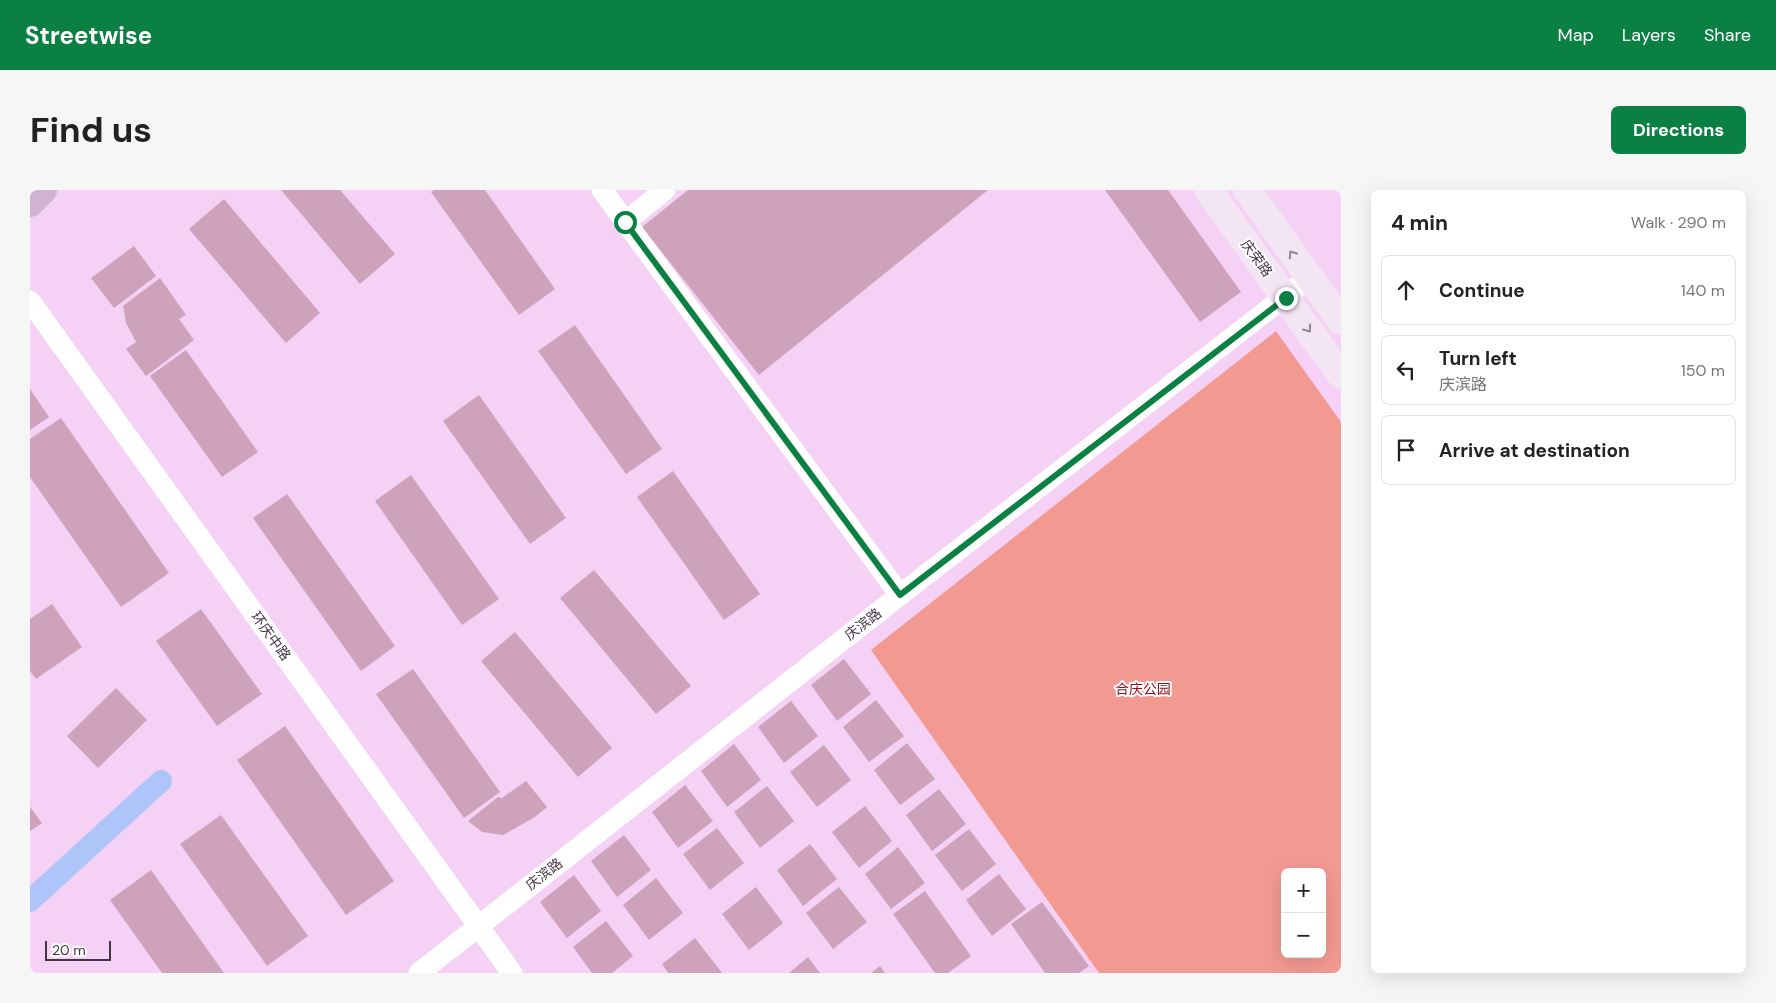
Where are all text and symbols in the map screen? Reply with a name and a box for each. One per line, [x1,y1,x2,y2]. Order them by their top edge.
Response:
text: Streetwise [25,20,152,51]
text: Map [1558,23,1594,47]
text: Layers [1622,23,1676,47]
text: Share [1704,23,1751,47]
button: Directions [1611,106,1746,154]
text: Find us [30,107,152,153]
text: 4 min [1391,209,1448,237]
route start [614,211,637,234]
text: Walk · 290 m [1631,212,1726,233]
street label: 庆荣路 [1237,236,1277,280]
one-way arrow [1289,250,1298,259]
icon: ahead [1392,276,1420,304]
text: Continue [1439,278,1525,303]
text: 140 m [1681,280,1725,301]
route end [1275,287,1298,310]
one-way arrow [1302,323,1311,333]
text: Turn left [1439,346,1517,371]
icon: left [1392,356,1420,384]
text: 150 m [1681,360,1725,381]
text: 庆滨路 [1439,374,1487,395]
icon: arrive [1392,436,1420,464]
text: Arrive at destination [1439,438,1630,463]
street label: 庆滨路 [841,604,885,644]
street label: 环庆中路 [247,608,295,664]
park label: 合庆公园 [1115,680,1171,698]
street label: 庆滨路 [522,854,566,894]
map controls [1281,868,1326,958]
button: + [1281,868,1326,913]
button: − [1281,913,1326,958]
scale bar [45,938,111,961]
text: 20 m [52,941,86,959]

